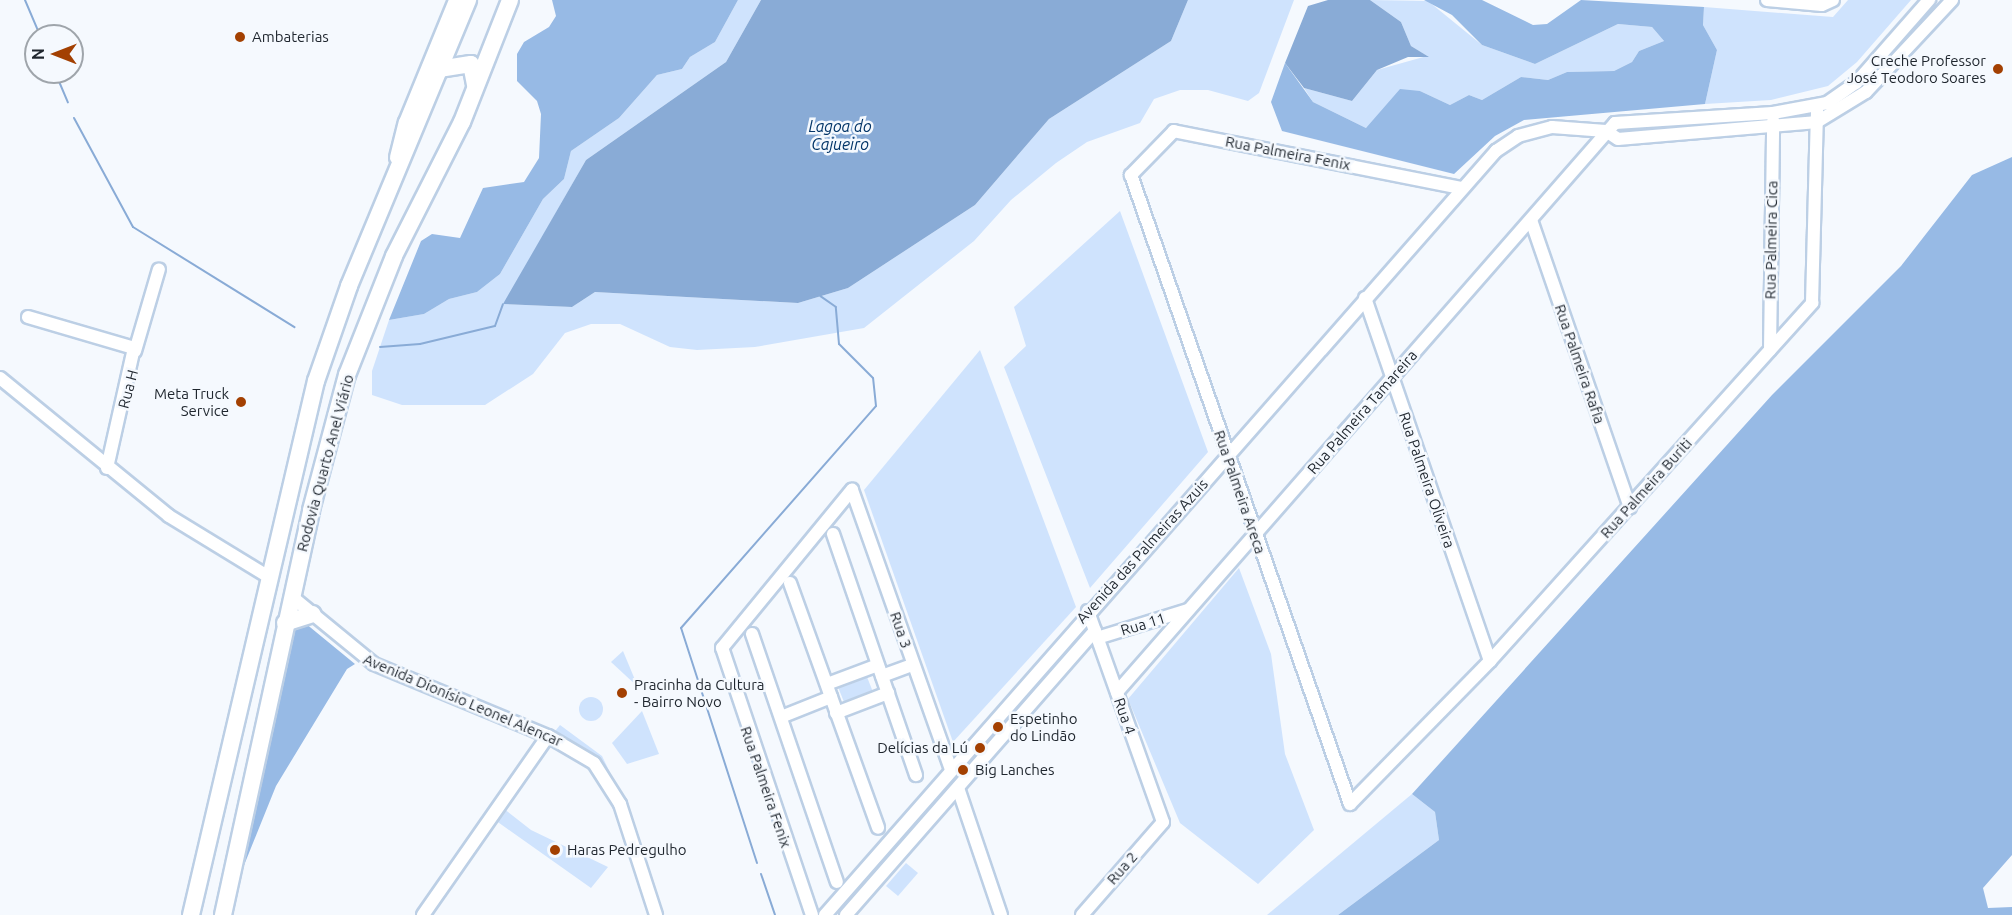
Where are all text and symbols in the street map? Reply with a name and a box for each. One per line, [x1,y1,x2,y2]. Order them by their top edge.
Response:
north arrow [24,24,84,84]
place label: Ambaterias [252,28,329,46]
marker: Ambaterias [233,30,247,44]
text: N [29,48,47,60]
place label: Creche Professor José Teodoro Soares [1847,51,1986,86]
marker: Creche Professor José Teodoro Soares [1991,62,2005,76]
water label: Lagoa do Cajueiro [808,116,872,154]
street label: Rua Palmeira Fenix [1224,132,1352,174]
street label: Rua Palmeira Cica [1761,181,1781,299]
street label: Rua Palmeira Rafia [1551,302,1609,426]
street label: Rua Palmeira Tamareira [1303,346,1421,478]
street label: Rua H [114,368,142,410]
street label: Rodovia Quarto Anel Viário [293,372,357,554]
place label: Meta Truck Service [154,384,229,419]
marker: Meta Truck Service [234,395,248,409]
street label: Rua Palmeira Oliveira [1395,409,1459,551]
street label: Rua Palmeira Areca [1210,428,1270,556]
street label: Rua Palmeira Buriti [1596,434,1696,542]
street label: Avenida das Palmeiras Azuis [1072,475,1212,627]
street label: Rua 3 [886,609,916,651]
street label: Rua 11 [1118,609,1168,639]
street label: Avenida Dionísio Leonel Alencar [361,650,565,750]
place label: Pracinha da Cultura - Bairro Novo [634,675,765,710]
marker: Pracinha da Cultura - Bairro Novo [615,686,629,700]
street label: Rua 4 [1110,695,1140,737]
place label: Espetinho do Lindão [1010,709,1077,744]
marker: Espetinho do Lindão [991,720,1005,734]
street label: Rua Palmeira Fenix [737,724,795,850]
place label: Delícias da Lú [877,739,968,757]
marker: Delícias da Lú [973,741,987,755]
place label: Big Lanches [975,761,1054,779]
marker: Big Lanches [956,763,970,777]
place label: Haras Pedregulho [567,841,687,859]
marker: Haras Pedregulho [548,843,562,857]
street label: Rua 2 [1103,848,1141,888]

